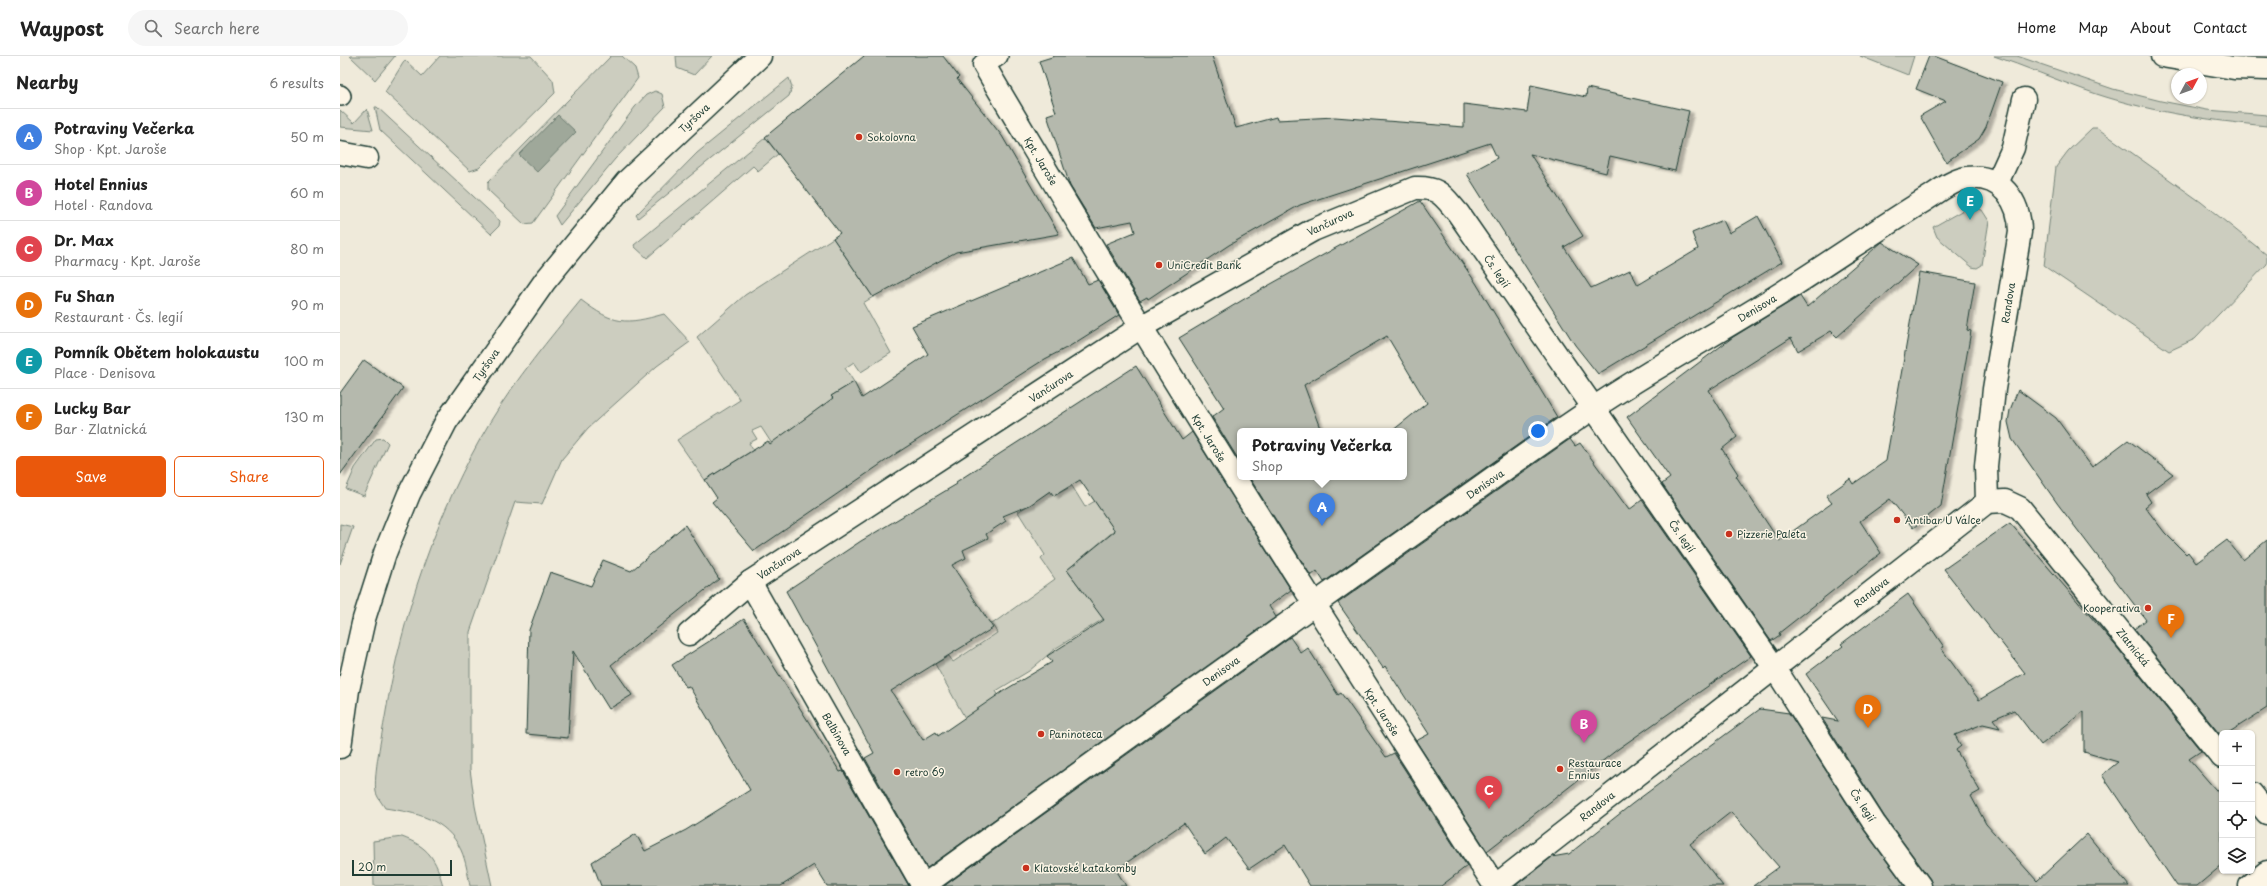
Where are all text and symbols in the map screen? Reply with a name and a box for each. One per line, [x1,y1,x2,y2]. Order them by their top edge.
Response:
search box [128,10,408,46]
text: Waypost [20,14,104,42]
text: Search here [174,16,260,39]
icon: search [142,17,164,39]
text: Home [2017,17,2056,38]
text: Map [2078,17,2108,38]
text: About [2130,17,2171,38]
text: Contact [2193,17,2247,38]
north arrow [2171,68,2207,104]
text: Nearby [16,69,78,95]
text: 6 results [269,73,324,92]
street label: Tyršova [675,99,714,137]
text: Potraviny Večerka [54,116,194,139]
text: A [24,127,34,146]
text: 50 m [290,127,324,146]
place label: Sokolovna [867,129,917,144]
marker: Sokolovna [854,132,864,142]
street label: Kpt. Jaroše [1021,134,1062,188]
text: Shop · Kpt. Jaroše [54,139,167,158]
text: Hotel Ennius [54,172,148,195]
text: B [25,183,33,202]
text: 60 m [290,183,324,202]
pin: E [1957,187,1983,220]
text: Hotel · Randova [54,195,153,214]
street label: Vančurova [1304,204,1356,239]
text: Dr. Max [54,228,114,251]
text: C [24,239,34,258]
text: 80 m [290,239,324,258]
text: Pharmacy · Kpt. Jaroše [54,251,201,270]
street label: Čs. legií [1481,251,1514,291]
place label: UniCredit Bank [1167,257,1241,272]
marker: UniCredit Bank [1154,260,1164,270]
street label: Randova [1997,280,2018,325]
text: Fu Shan [54,284,115,307]
street label: Denisova [1734,290,1780,325]
text: D [24,295,34,314]
text: 90 m [291,295,324,314]
text: Restaurant · Čs. legií [54,307,183,326]
text: Pomník Obětem holokaustu [54,340,259,363]
street label: Tyršova [469,344,504,385]
text: E [25,351,33,370]
text: 100 m [284,351,324,370]
text: Place · Denisova [54,363,155,382]
street label: Vančurova [1026,365,1076,405]
text: Lucky Bar [54,396,131,419]
text: F [25,407,33,426]
text: 130 m [285,407,324,426]
street label: Kpt. Jaroše [1189,411,1230,465]
text: Bar · Zlatnická [54,419,147,438]
your location [1528,421,1548,441]
popup [1237,428,1407,480]
text: Potraviny Večerka [1252,433,1392,456]
button: Save [16,456,166,497]
button: Share [174,456,324,497]
text: Shop [1252,456,1283,475]
street label: Denisova [1463,465,1507,502]
pin: A [1309,493,1335,526]
place label: Antibar U Válce [1905,512,1981,527]
marker: Antibar U Válce [1892,515,1902,525]
street label: Čs. legií [1666,516,1699,556]
place label: Pizzerie Paleta [1737,526,1806,541]
marker: Pizzerie Paleta [1724,529,1734,539]
street label: Vančurova [754,542,804,582]
street label: Randova [1850,572,1892,610]
place label: Kooperativa [2083,600,2141,615]
marker: Kooperativa [2143,603,2153,613]
pin: F [2158,605,2184,638]
street label: Zlatnická [2113,624,2154,670]
street label: Denisova [1199,651,1243,689]
street label: Kpt. Jaroše [1361,685,1403,738]
pin: D [1855,695,1881,728]
street label: Balbínova [819,710,856,759]
pin: B [1571,710,1597,743]
place label: Paninoteca [1049,726,1103,741]
marker: Paninoteca [1036,729,1046,739]
map controls [2219,730,2255,874]
button: + [2219,730,2255,766]
place label: Restaurace Ennius [1568,755,1622,782]
place label: retro 69 [905,764,944,779]
marker: Restaurace Ennius [1555,764,1565,774]
button: − [2219,766,2255,802]
marker: retro 69 [892,767,902,777]
pin: C [1476,776,1502,809]
street label: Čs. legií [1847,785,1880,825]
street label: Randova [1576,786,1618,824]
button: locate [2219,802,2255,838]
button: layers [2219,838,2255,874]
scale bar [352,858,452,877]
text: 20 m [358,858,386,875]
place label: Klatovské katakomby [1034,860,1137,875]
marker: Klatovské katakomby [1021,863,1031,873]

